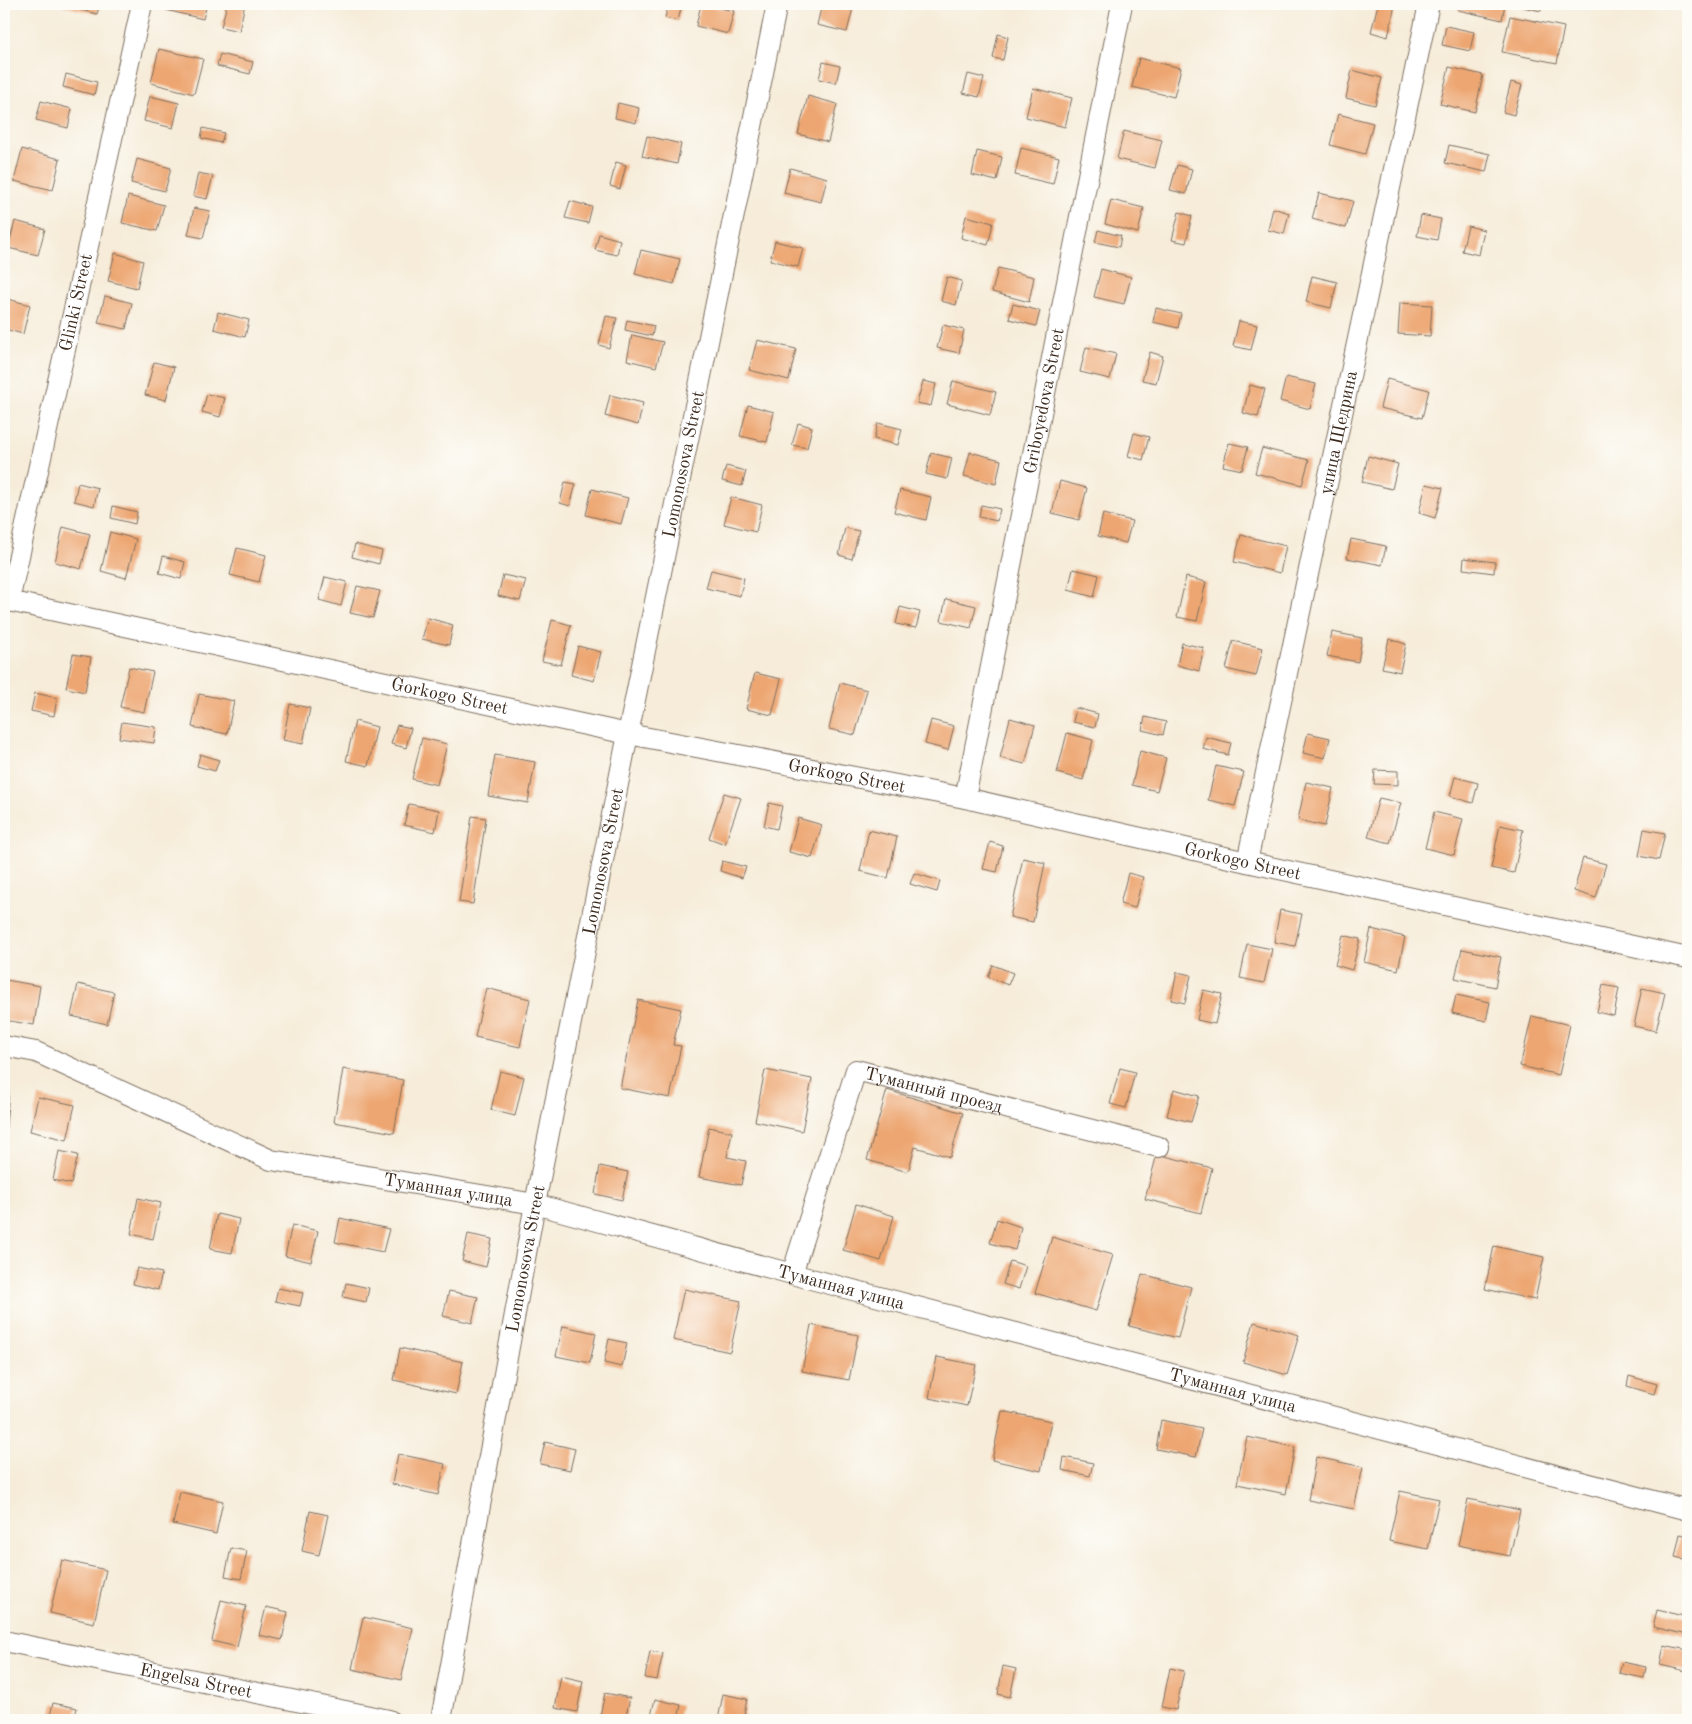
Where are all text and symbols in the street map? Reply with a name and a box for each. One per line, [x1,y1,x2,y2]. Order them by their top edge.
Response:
street label: Glinki Street [57,252,96,353]
street label: Griboyedova Street [1021,326,1068,476]
street label: улица Щедрина [1317,369,1361,496]
street label: Lomonosova Street [660,389,708,539]
street label: Gorkogo Street [390,675,510,718]
street label: Gorkogo Street [787,757,907,796]
street label: Lomonosova Street [580,786,627,936]
street label: Gorkogo Street [1182,840,1303,883]
street label: Туманный проезд [863,1065,1004,1117]
street label: Туманная улица [382,1171,514,1210]
street label: Lomonosova Street [504,1184,549,1334]
street label: Туманная улица [775,1262,907,1313]
street label: Туманная улица [1167,1366,1298,1416]
street label: Engelsa Street [138,1661,254,1702]

